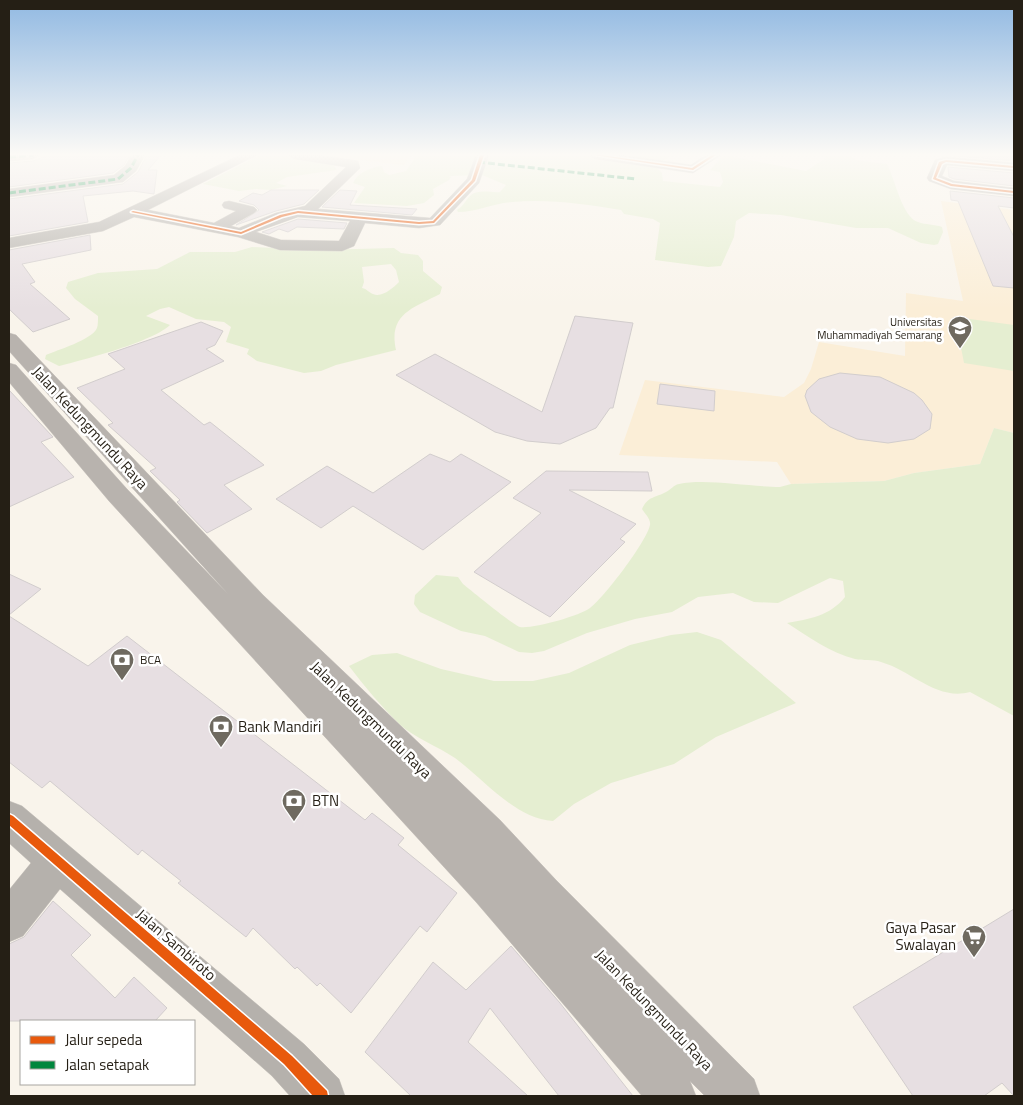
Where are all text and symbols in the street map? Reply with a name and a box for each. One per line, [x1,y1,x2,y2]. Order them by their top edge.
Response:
place label: Universitas Muhammadiyah Semarang [817,314,942,343]
school or university icon: Universitas Muhammadiyah Semarang [947,315,973,349]
street label: Jalan Kedungmundu Raya [27,361,154,495]
bank icon: BCA [109,647,135,681]
place label: BCA [140,650,161,669]
street label: Jalan Kedungmundu Raya [306,656,438,784]
bank icon: Bank Mandiri [208,714,234,748]
place label: Bank Mandiri [238,715,321,738]
bank icon: BTN [281,788,307,822]
place label: BTN [312,789,339,812]
street label: Jalan Sambiroto [131,903,222,986]
place label: Gaya Pasar Swalayan [885,916,956,956]
supermarket icon: Gaya Pasar Swalayan [961,924,987,958]
street label: Jalan Kedungmundu Raya [590,944,719,1076]
legend [20,1020,195,1085]
text: Jalur sepeda [65,1028,143,1051]
text: Jalan setapak [65,1053,149,1076]

